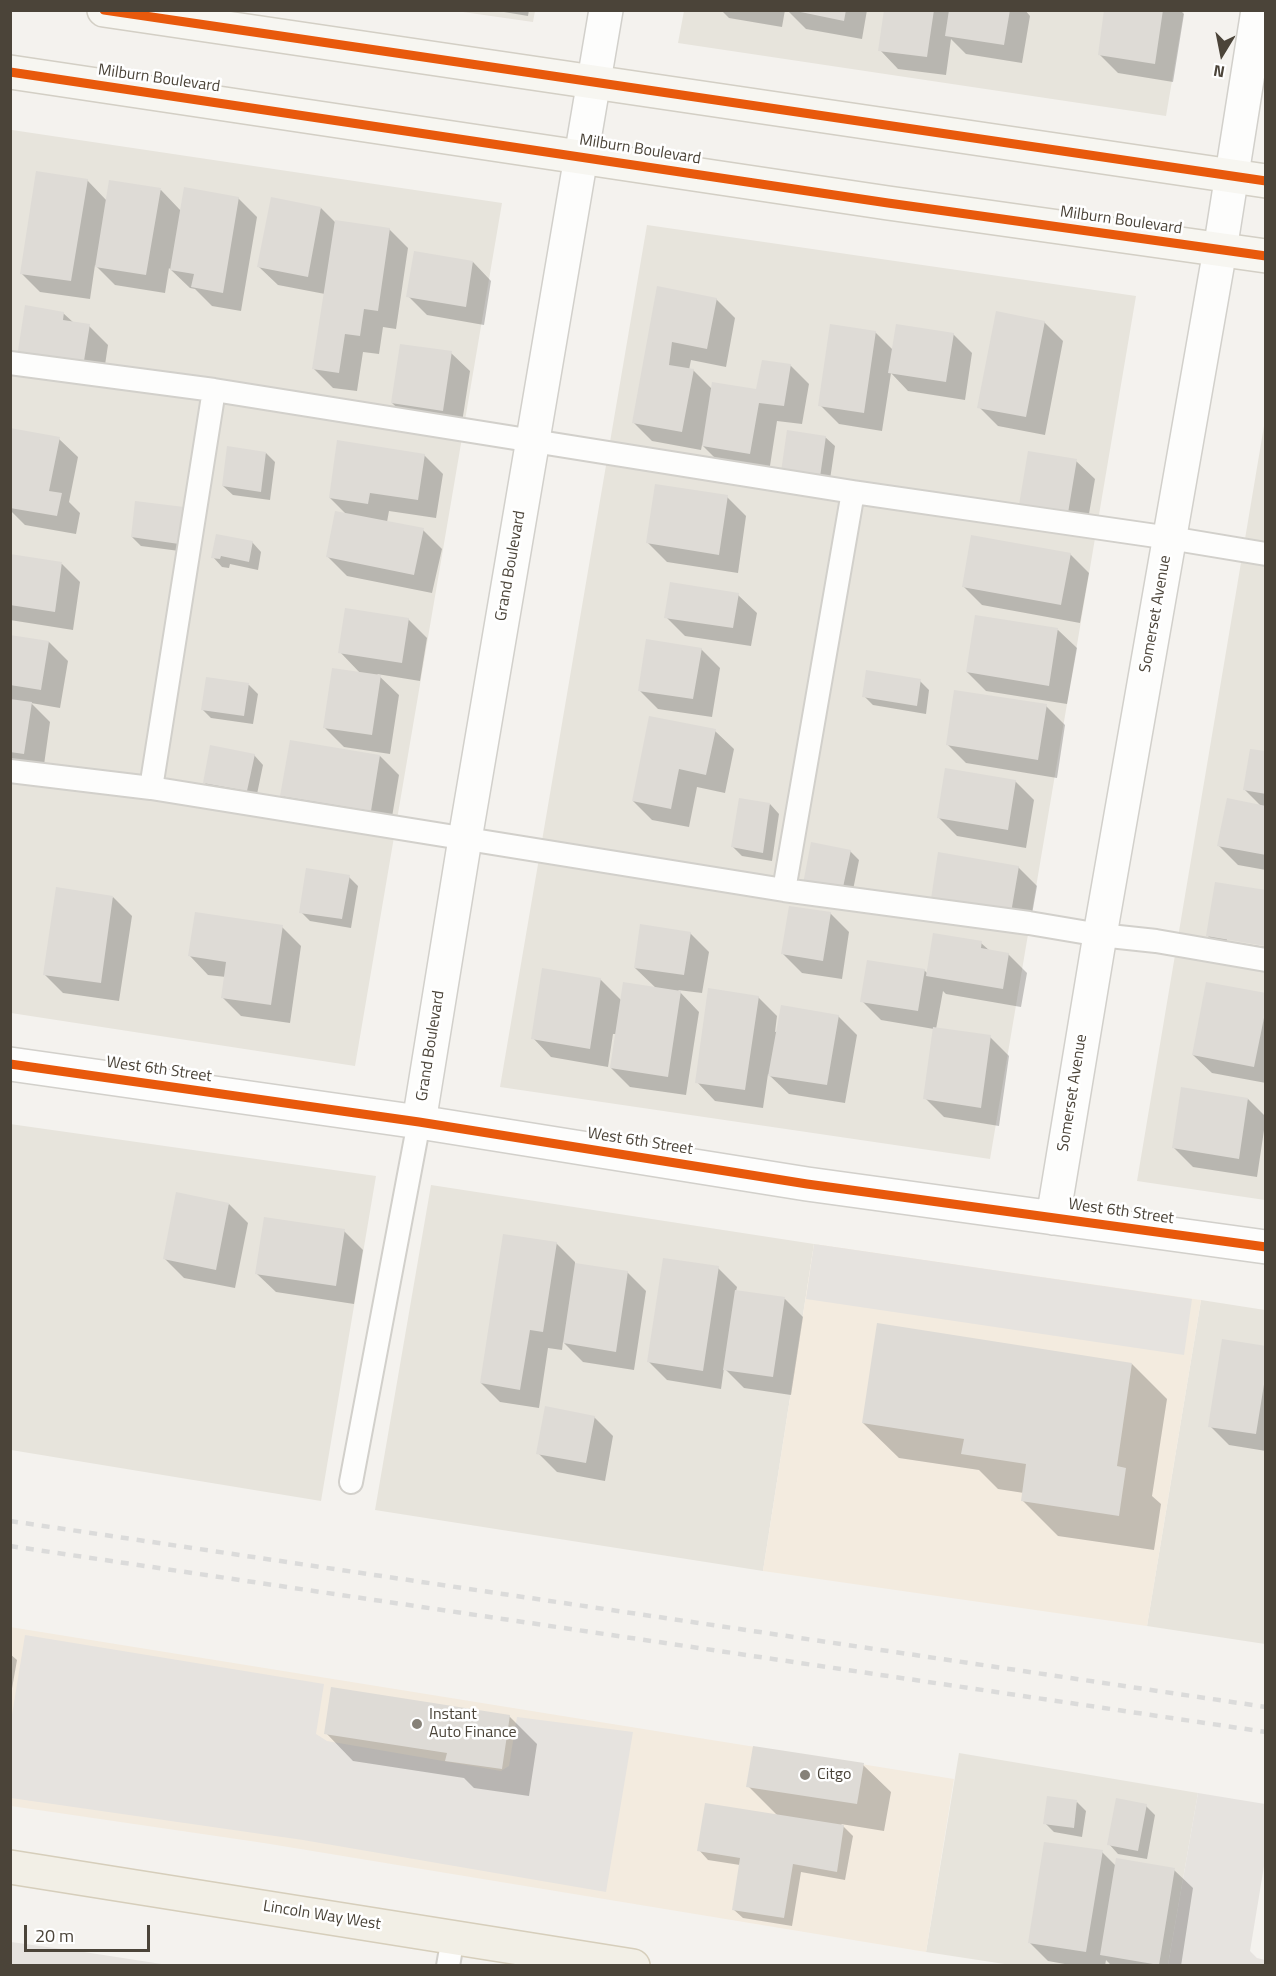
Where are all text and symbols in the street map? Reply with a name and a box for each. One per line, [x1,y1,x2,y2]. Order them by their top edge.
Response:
north arrow [1192,24,1252,84]
text: N [1211,59,1226,85]
street label: Milburn Boulevard [97,61,221,97]
street label: Milburn Boulevard [578,131,702,169]
street label: Milburn Boulevard [1059,203,1183,239]
street label: Grand Boulevard [492,509,530,623]
street label: Somerset Avenue [1136,554,1176,674]
street label: Grand Boulevard [413,989,449,1103]
street label: Somerset Avenue [1054,1033,1092,1153]
street label: West 6th Street [105,1053,213,1087]
street label: West 6th Street [586,1124,694,1160]
street label: West 6th Street [1067,1195,1175,1229]
place label: Instant Auto Finance [429,1705,517,1743]
marker: Instant Auto Finance [410,1717,424,1731]
place label: Citgo [817,1765,851,1785]
marker: Citgo [798,1768,812,1782]
street label: Lincoln Way West [262,1897,382,1935]
scale bar [27,1913,153,1951]
text: 20 m [35,1922,74,1949]

